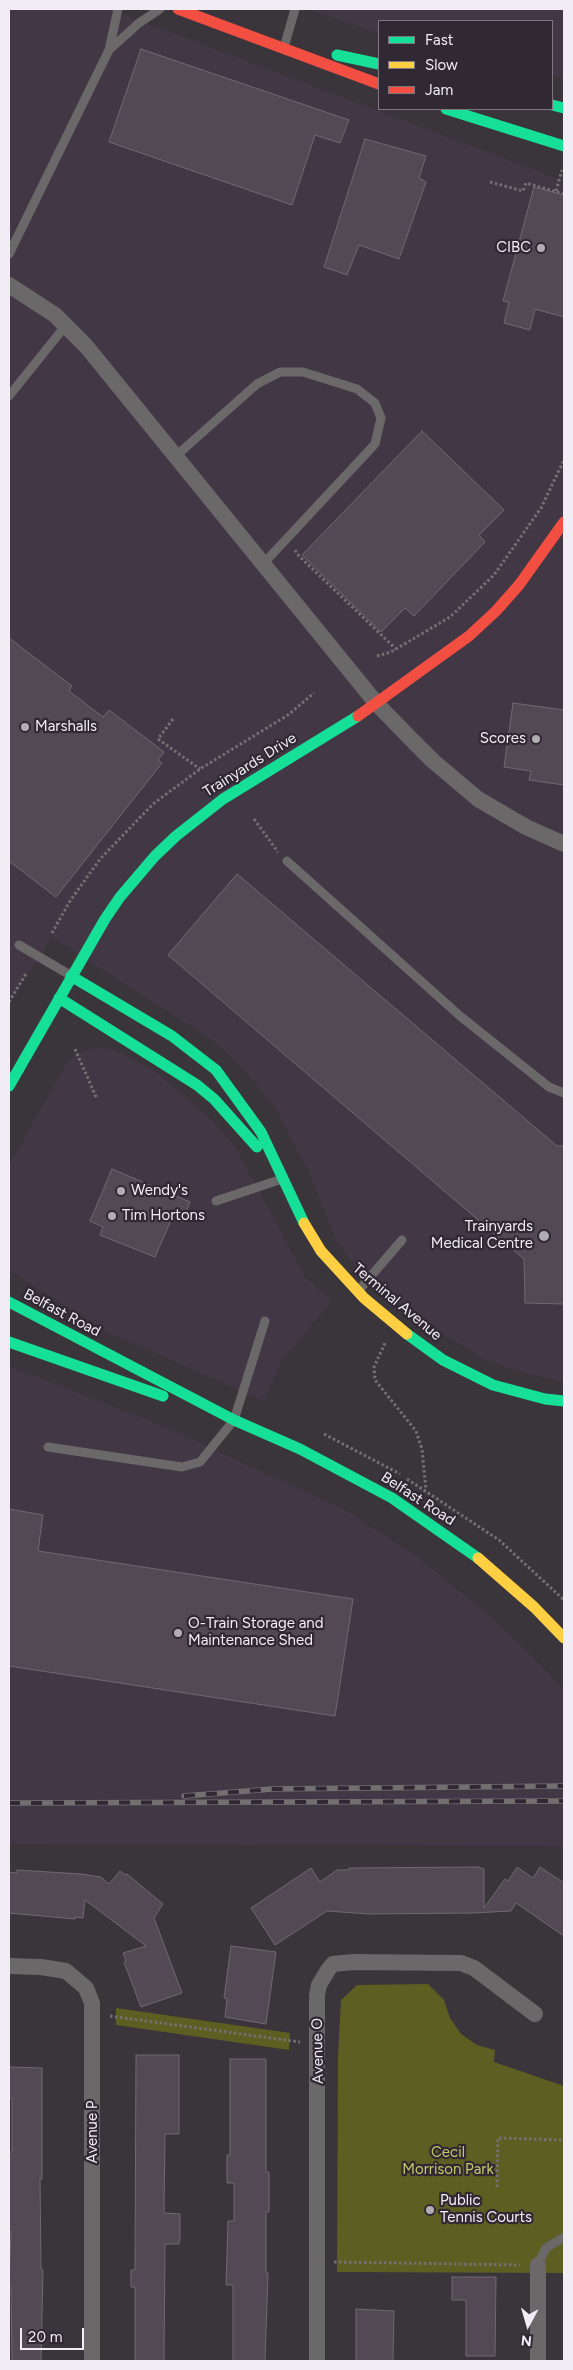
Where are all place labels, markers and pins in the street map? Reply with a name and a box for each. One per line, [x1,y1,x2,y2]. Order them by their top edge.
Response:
place label: CIBC [496,239,531,257]
marker: CIBC [535,242,547,254]
place label: Marshalls [35,718,97,736]
marker: Marshalls [19,721,31,733]
place label: Scores [480,730,526,748]
marker: Scores [530,733,542,745]
place label: Wendy's [131,1182,188,1200]
marker: Wendy's [115,1185,127,1197]
place label: Tim Hortons [122,1207,205,1225]
marker: Tim Hortons [106,1210,118,1222]
place label: Trainyards Medical Centre [431,1218,533,1253]
marker: Trainyards Medical Centre [537,1229,551,1243]
place label: O-Train Storage and Maintenance Shed [188,1615,324,1650]
marker: O-Train Storage and Maintenance Shed [172,1627,184,1639]
place label: Public Tennis Courts [440,2192,532,2227]
marker: Public Tennis Courts [424,2204,436,2216]

